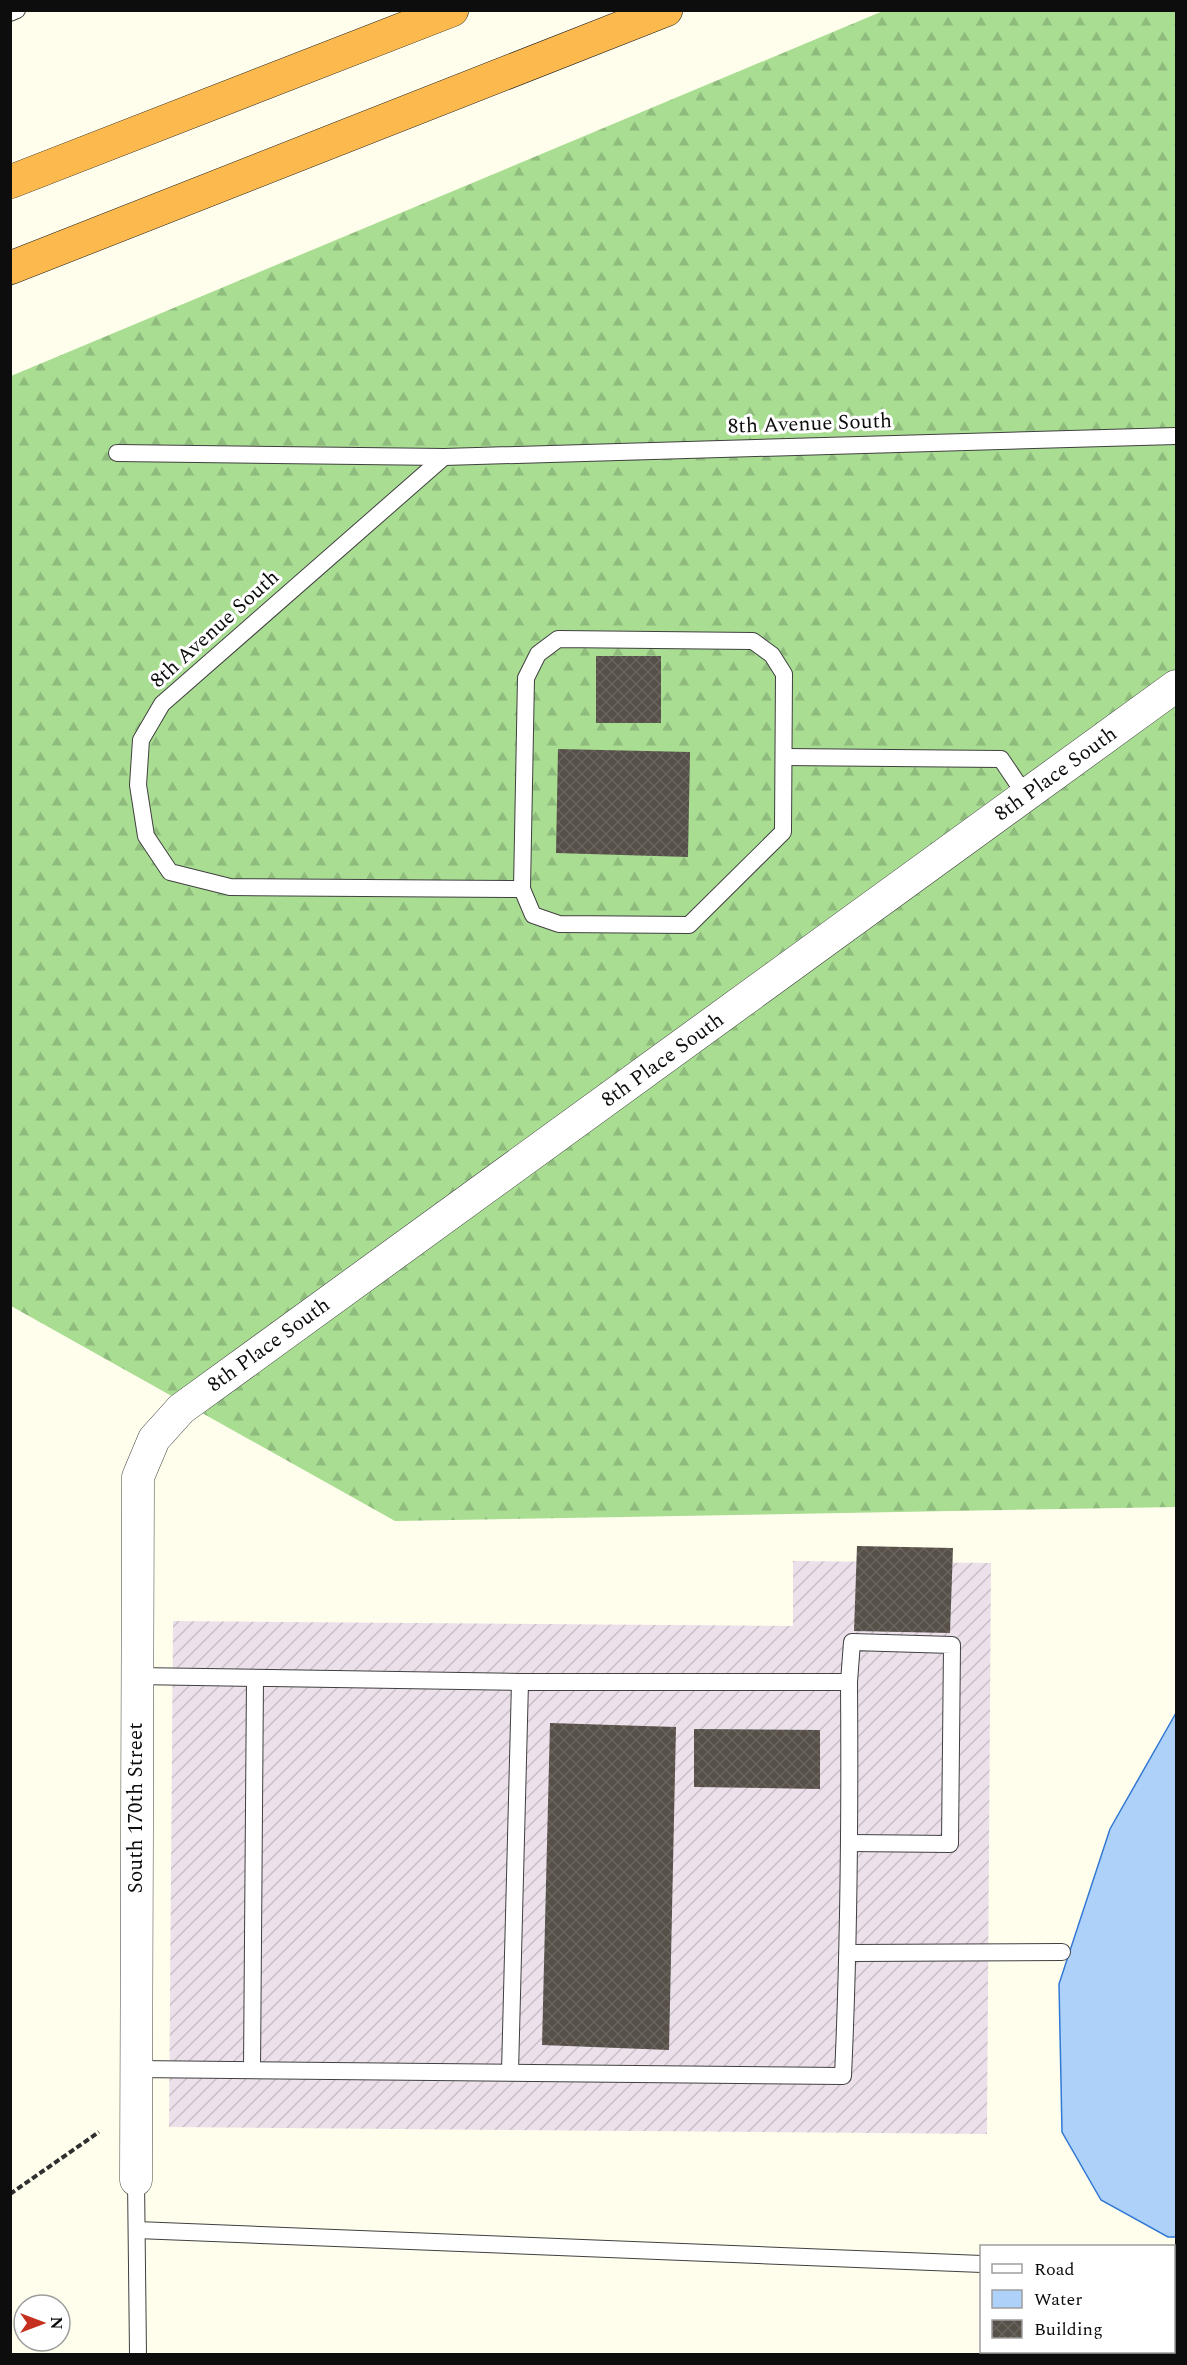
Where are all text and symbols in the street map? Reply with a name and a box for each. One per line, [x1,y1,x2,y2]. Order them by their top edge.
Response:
street label: 8th Avenue South [727,405,893,443]
street label: 8th Avenue South [143,562,287,696]
street label: 8th Place South [988,718,1124,830]
street label: 8th Place South [595,1004,731,1116]
street label: 8th Place South [201,1289,337,1401]
street label: South 170th Street [120,1722,152,1894]
legend [980,2245,1175,2353]
text: Road [1034,2256,1075,2283]
text: Water [1034,2286,1082,2313]
north arrow [12,2293,72,2353]
text: N [44,2316,68,2330]
text: Building [1034,2316,1103,2343]

